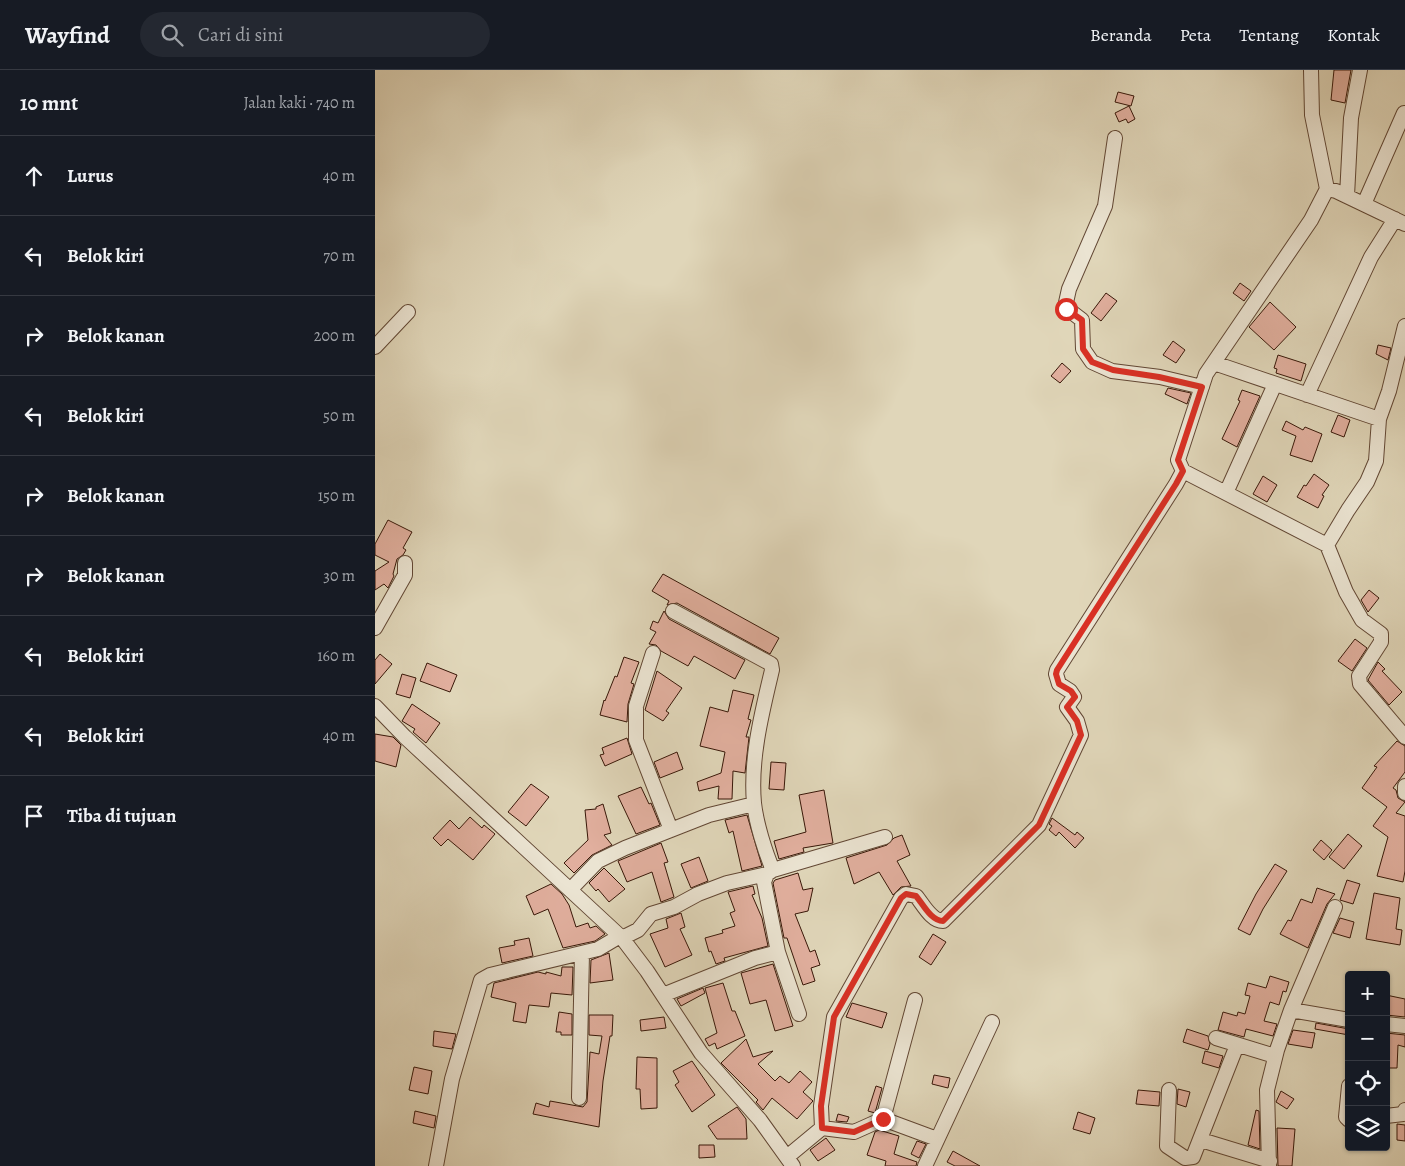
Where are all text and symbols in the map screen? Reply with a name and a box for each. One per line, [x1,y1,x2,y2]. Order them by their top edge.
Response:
search box [140,12,490,57]
text: Wayfind [25,19,110,51]
icon: search [158,21,186,49]
text: Cari di sini [198,22,283,48]
text: Beranda [1090,23,1152,47]
text: Peta [1180,23,1211,47]
text: Tentang [1239,23,1299,47]
text: Kontak [1327,23,1380,47]
text: 10 mnt [20,89,78,117]
text: Jalan kaki · 740 m [243,92,355,114]
icon: ahead [20,162,48,190]
text: Lurus [67,163,113,189]
text: 40 m [323,165,355,187]
icon: left [20,242,48,270]
text: Belok kiri [67,243,144,269]
text: 70 m [323,245,355,267]
route start [1055,298,1078,321]
icon: right [20,322,48,350]
text: Belok kanan [67,323,165,349]
text: 200 m [314,325,355,347]
icon: left [20,402,48,430]
text: Belok kiri [67,403,144,429]
text: 50 m [323,405,355,427]
icon: right [20,482,48,510]
text: Belok kanan [67,483,165,509]
text: 150 m [318,485,355,507]
icon: right [20,562,48,590]
text: Belok kanan [67,563,165,589]
text: 30 m [323,565,355,587]
icon: left [20,642,48,670]
text: Belok kiri [67,643,144,669]
text: 160 m [317,645,355,667]
icon: left [20,722,48,750]
text: Belok kiri [67,723,144,749]
text: 40 m [323,725,355,747]
icon: arrive [20,802,48,830]
text: Tiba di tujuan [67,803,176,829]
map controls [1345,971,1390,1151]
button: + [1345,971,1390,1016]
button: − [1345,1016,1390,1061]
button: locate [1345,1061,1390,1106]
button: layers [1345,1106,1390,1151]
route end [872,1108,895,1131]

